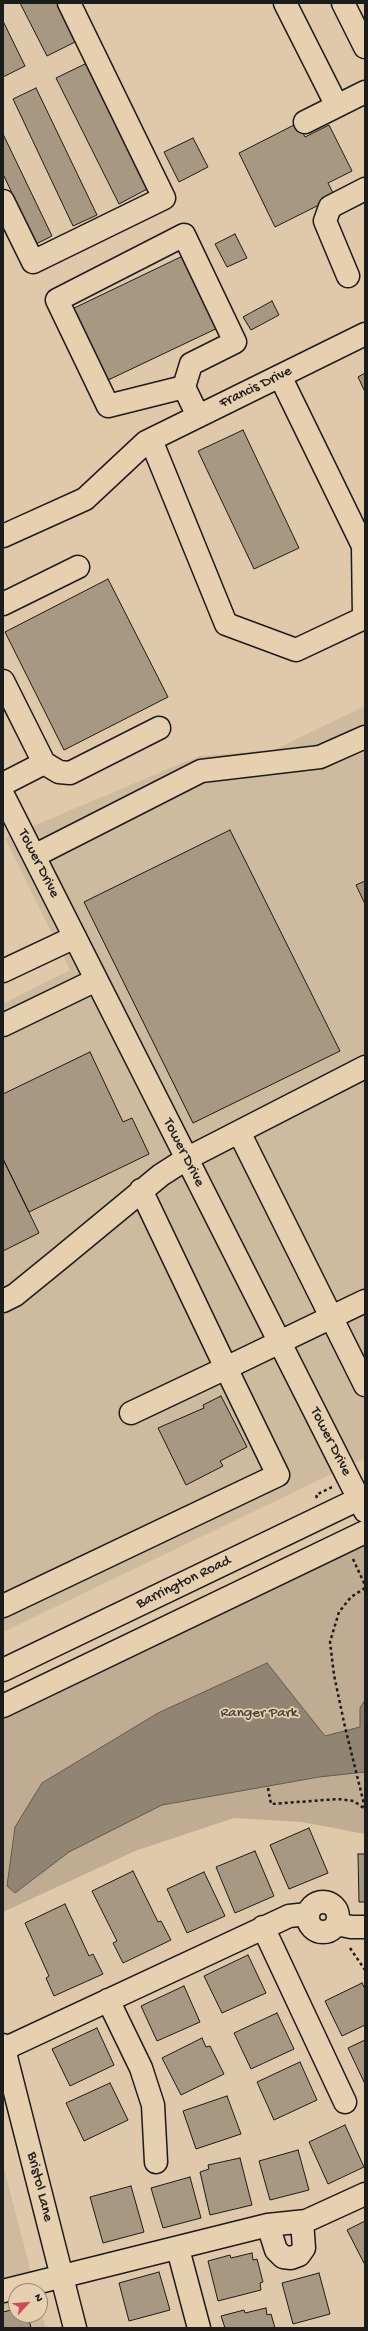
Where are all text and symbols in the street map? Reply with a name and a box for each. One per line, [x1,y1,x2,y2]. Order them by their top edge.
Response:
street label: Francis Drive [217,363,295,413]
street label: Tower Drive [13,827,63,901]
street label: Tower Drive [158,1116,208,1190]
street label: Tower Drive [305,1405,355,1479]
street label: Barrington Road [134,1552,234,1614]
park label: Ranger Park [220,1705,298,1723]
street label: Bristol Lane [22,2150,56,2224]
north arrow [8,2283,48,2323]
text: N [31,2292,45,2304]

